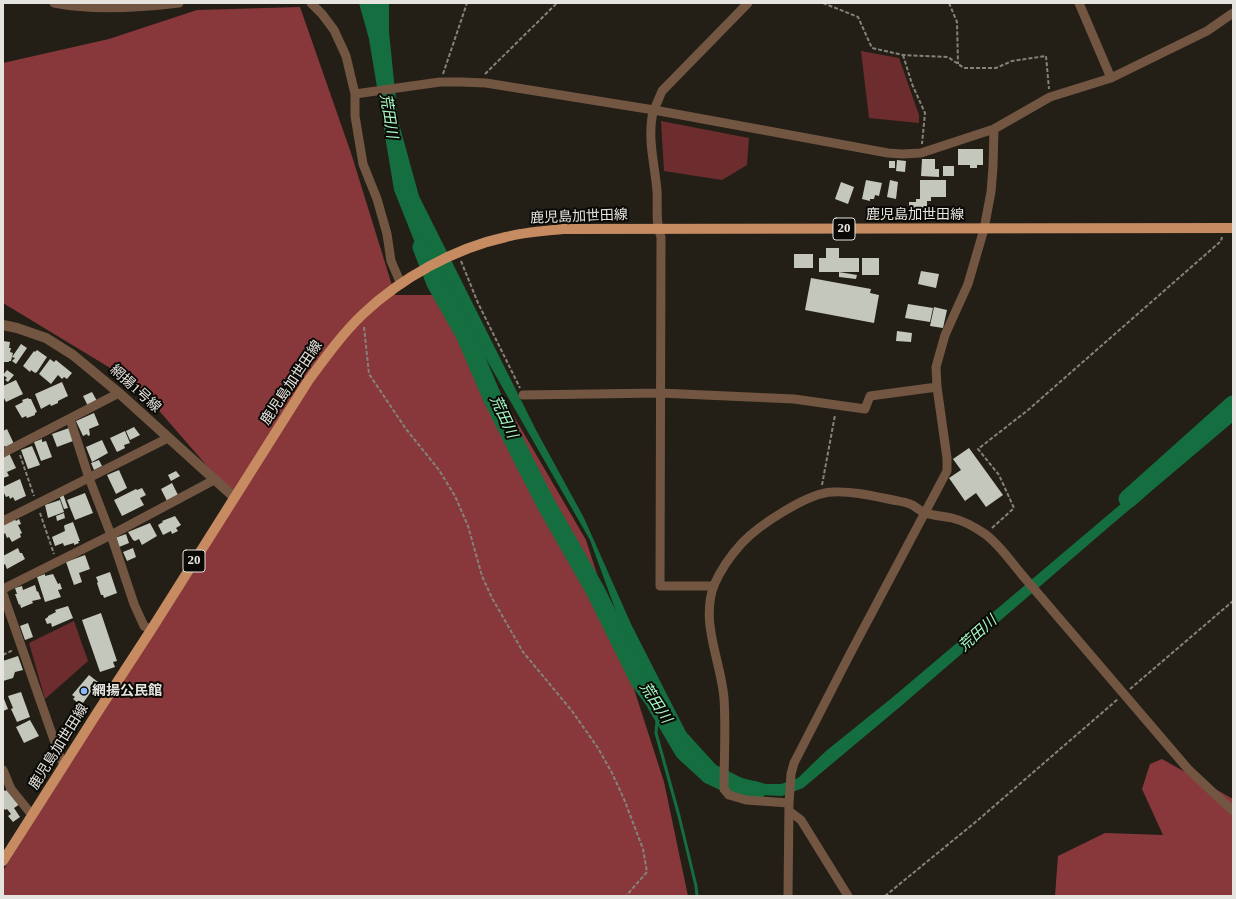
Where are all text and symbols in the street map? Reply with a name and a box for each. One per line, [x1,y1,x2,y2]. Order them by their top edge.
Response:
water label: 荒田川 [376,92,400,140]
street label: 鹿児島加世田線 [530,207,628,227]
street label: 鹿児島加世田線 [866,207,964,223]
road number: 20 [833,218,855,240]
street label: 鹿児島加世田線 [258,338,326,428]
street label: 網揚1号線 [106,362,164,416]
water label: 荒田川 [485,393,521,441]
road number: 20 [183,550,205,572]
water label: 荒田川 [955,612,1001,656]
water label: 荒田川 [635,679,675,727]
place label: 網揚公民館 [92,683,162,699]
marker: 網揚公民館 [79,686,89,696]
street label: 鹿児島加世田線 [26,701,92,793]

